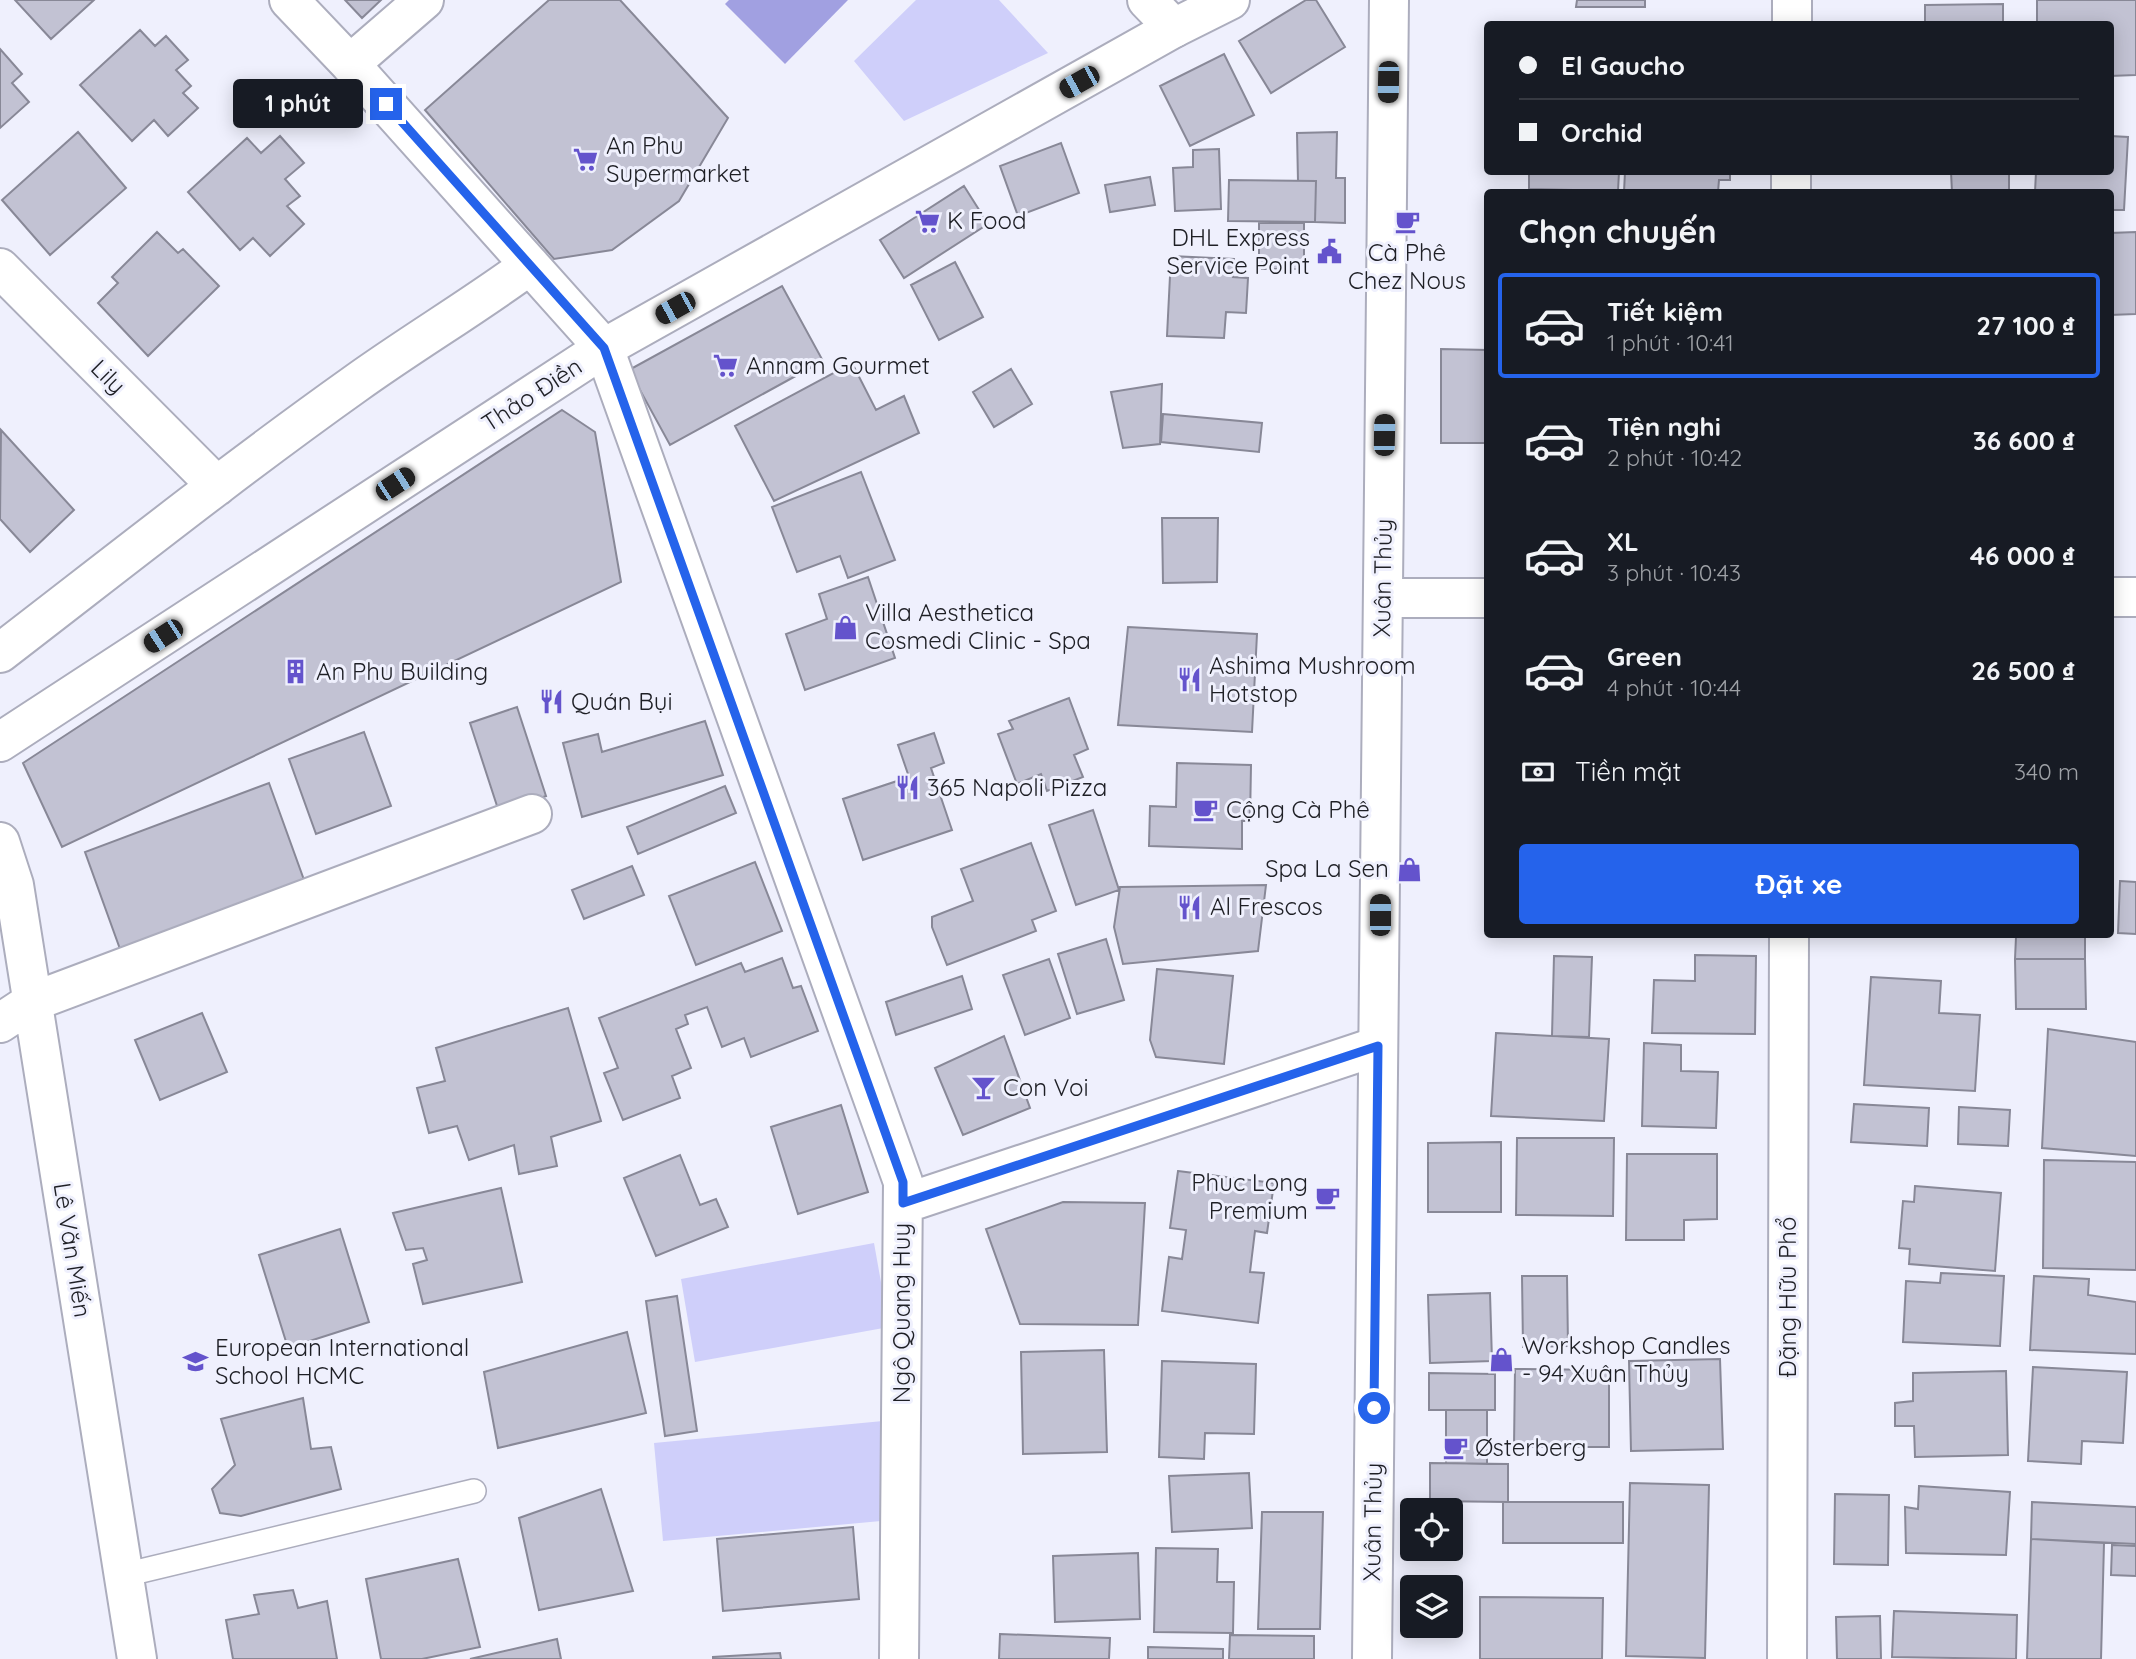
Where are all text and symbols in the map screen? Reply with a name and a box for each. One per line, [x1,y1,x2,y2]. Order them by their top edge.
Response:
text: El Gaucho [1561,49,1685,82]
car [1378,61,1399,103]
car [1056,63,1103,101]
callout: 1 phút [232,80,362,128]
route end [370,88,402,120]
text: 1 phút [265,89,331,118]
text: Orchid [1561,116,1643,149]
place label: An Phu Supermarket [606,130,750,188]
supermarket icon: An Phu Supermarket [572,146,600,174]
place label: K Food [947,205,1027,235]
supermarket icon: K Food [913,207,941,235]
cafe icon: Cà Phê Chez Nous [1393,208,1421,236]
text: Chọn chuyến [1519,211,1717,251]
place label: DHL Express Service Point [1166,222,1310,280]
place label: Cà Phê Chez Nous [1348,237,1466,295]
public building icon: DHL Express Service Point [1316,238,1344,266]
car [652,289,699,327]
icon: car [1523,294,1586,357]
text: Tiết kiệm [1607,295,1723,328]
text: 27 100 ₫ [1976,309,2075,342]
text: 1 phút · 10:41 [1607,328,1734,357]
place label: Annam Gourmet [746,350,930,380]
street label: Thảo Điền [476,351,587,438]
supermarket icon: Annam Gourmet [712,352,740,380]
street label: Lily [85,353,132,400]
icon: car [1523,409,1586,472]
text: Tiện nghi [1607,410,1721,443]
car [1374,414,1395,456]
text: 36 600 ₫ [1973,424,2075,457]
text: 2 phút · 10:42 [1607,443,1742,472]
car [372,464,419,504]
street label: Xuân Thủy [1366,519,1398,637]
icon: car [1523,524,1586,587]
text: XL [1607,525,1639,558]
text: 46 000 ₫ [1970,539,2075,572]
text: 3 phút · 10:43 [1607,558,1741,587]
place label: Villa Aesthetica Cosmedi Clinic - Spa [865,597,1091,655]
shop icon: Villa Aesthetica Cosmedi Clinic - Spa [831,613,859,641]
car [140,616,187,656]
icon: car [1523,639,1586,702]
text: Green [1607,640,1682,673]
place label: Ashima Mushroom Hotstop [1209,650,1416,708]
text: 26 500 ₫ [1971,654,2075,687]
place label: An Phu Building [316,656,488,686]
building icon: An Phu Building [282,658,310,686]
restaurant icon: Ashima Mushroom Hotstop [1175,666,1203,694]
text: 4 phút · 10:44 [1607,673,1741,702]
place label: Quán Bụi [571,686,673,716]
restaurant icon: Quán Bụi [537,688,565,716]
icon: cash [1519,753,1557,791]
text: Tiền mặt [1575,755,1681,788]
text: 340 m [2014,757,2079,786]
place label: 365 Napoli Pizza [927,772,1107,802]
restaurant icon: 365 Napoli Pizza [893,774,921,802]
place label: Cộng Cà Phê [1226,794,1370,824]
cafe icon: Cộng Cà Phê [1192,796,1220,824]
button: Đặt xe [1519,844,2079,924]
place label: Spa La Sen [1265,853,1389,883]
shop icon: Spa La Sen [1395,855,1423,883]
place label: Al Frescos [1210,891,1323,921]
restaurant icon: Al Frescos [1176,893,1204,921]
car [1370,894,1391,936]
place label: Con Voi [1003,1072,1089,1102]
bar icon: Con Voi [969,1074,997,1102]
place label: Phuc Long Premium [1191,1167,1308,1225]
street label: Lê Văn Miến [48,1180,98,1319]
cafe icon: Phuc Long Premium [1314,1183,1342,1211]
street label: Đặng Hữu Phổ [1772,1217,1802,1377]
street label: Ngô Quang Huy [886,1223,916,1403]
place label: Workshop Candles - 94 Xuân Thủy [1522,1330,1731,1388]
place label: European International School HCMC [215,1332,469,1390]
shop icon: Workshop Candles - 94 Xuân Thủy [1488,1346,1516,1374]
school or university icon: European International School HCMC [181,1348,209,1376]
route start [1358,1392,1390,1424]
place label: Østerberg [1475,1432,1586,1462]
cafe icon: Østerberg [1441,1434,1469,1462]
street label: Xuân Thủy [1356,1463,1388,1581]
map controls [1400,1498,1463,1638]
button: locate [1400,1498,1463,1561]
button: layers [1400,1575,1463,1638]

